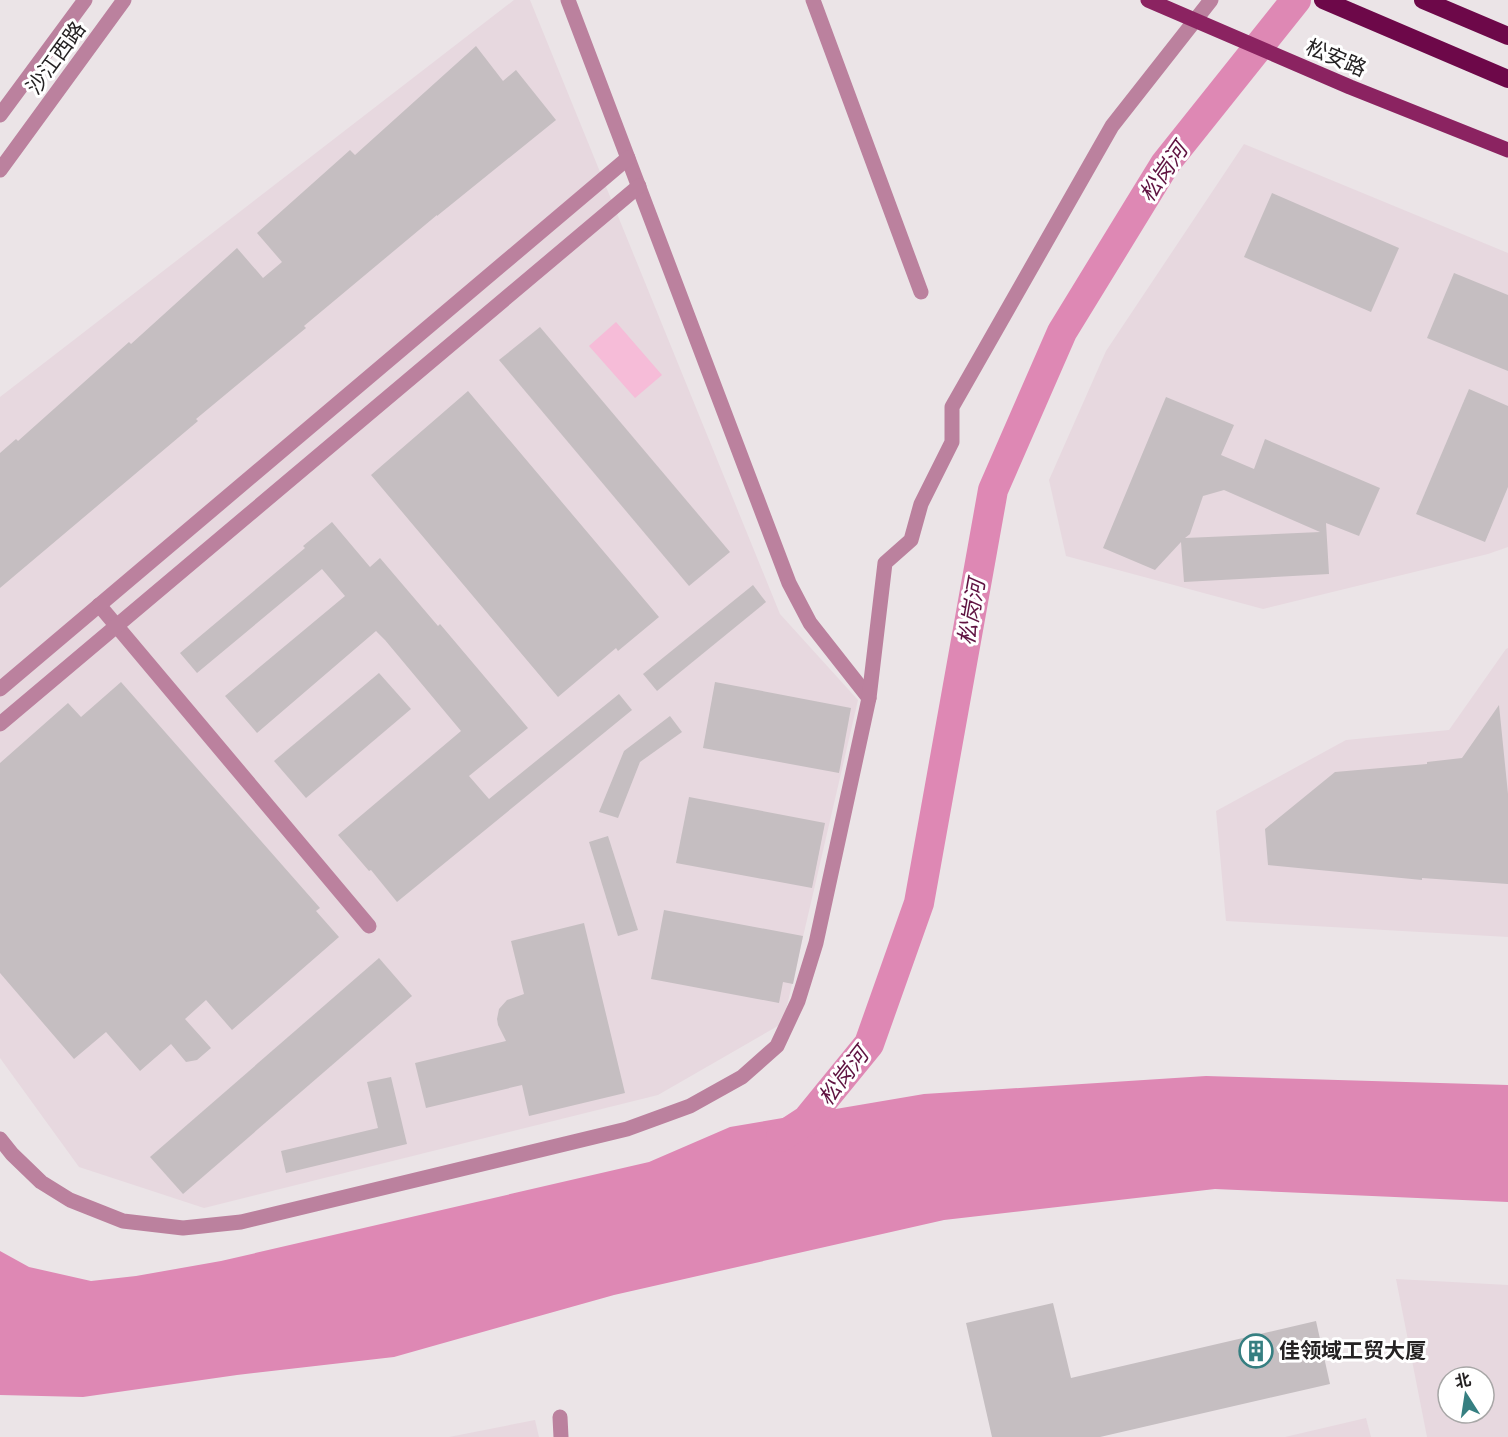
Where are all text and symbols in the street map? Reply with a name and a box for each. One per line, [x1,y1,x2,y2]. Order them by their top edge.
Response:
street label: 沙江西路 [20,16,91,100]
street label: 松安路 [1302,33,1370,82]
water label: 松岗河 [1133,134,1196,207]
water label: 松岗河 [951,573,991,647]
water label: 松岗河 [812,1038,877,1111]
building icon: 佳领域工贸大厦 [1238,1333,1274,1369]
place label: 佳领域工贸大厦 [1279,1337,1426,1364]
north arrow [1436,1365,1496,1425]
text: 北 [1453,1369,1473,1392]

